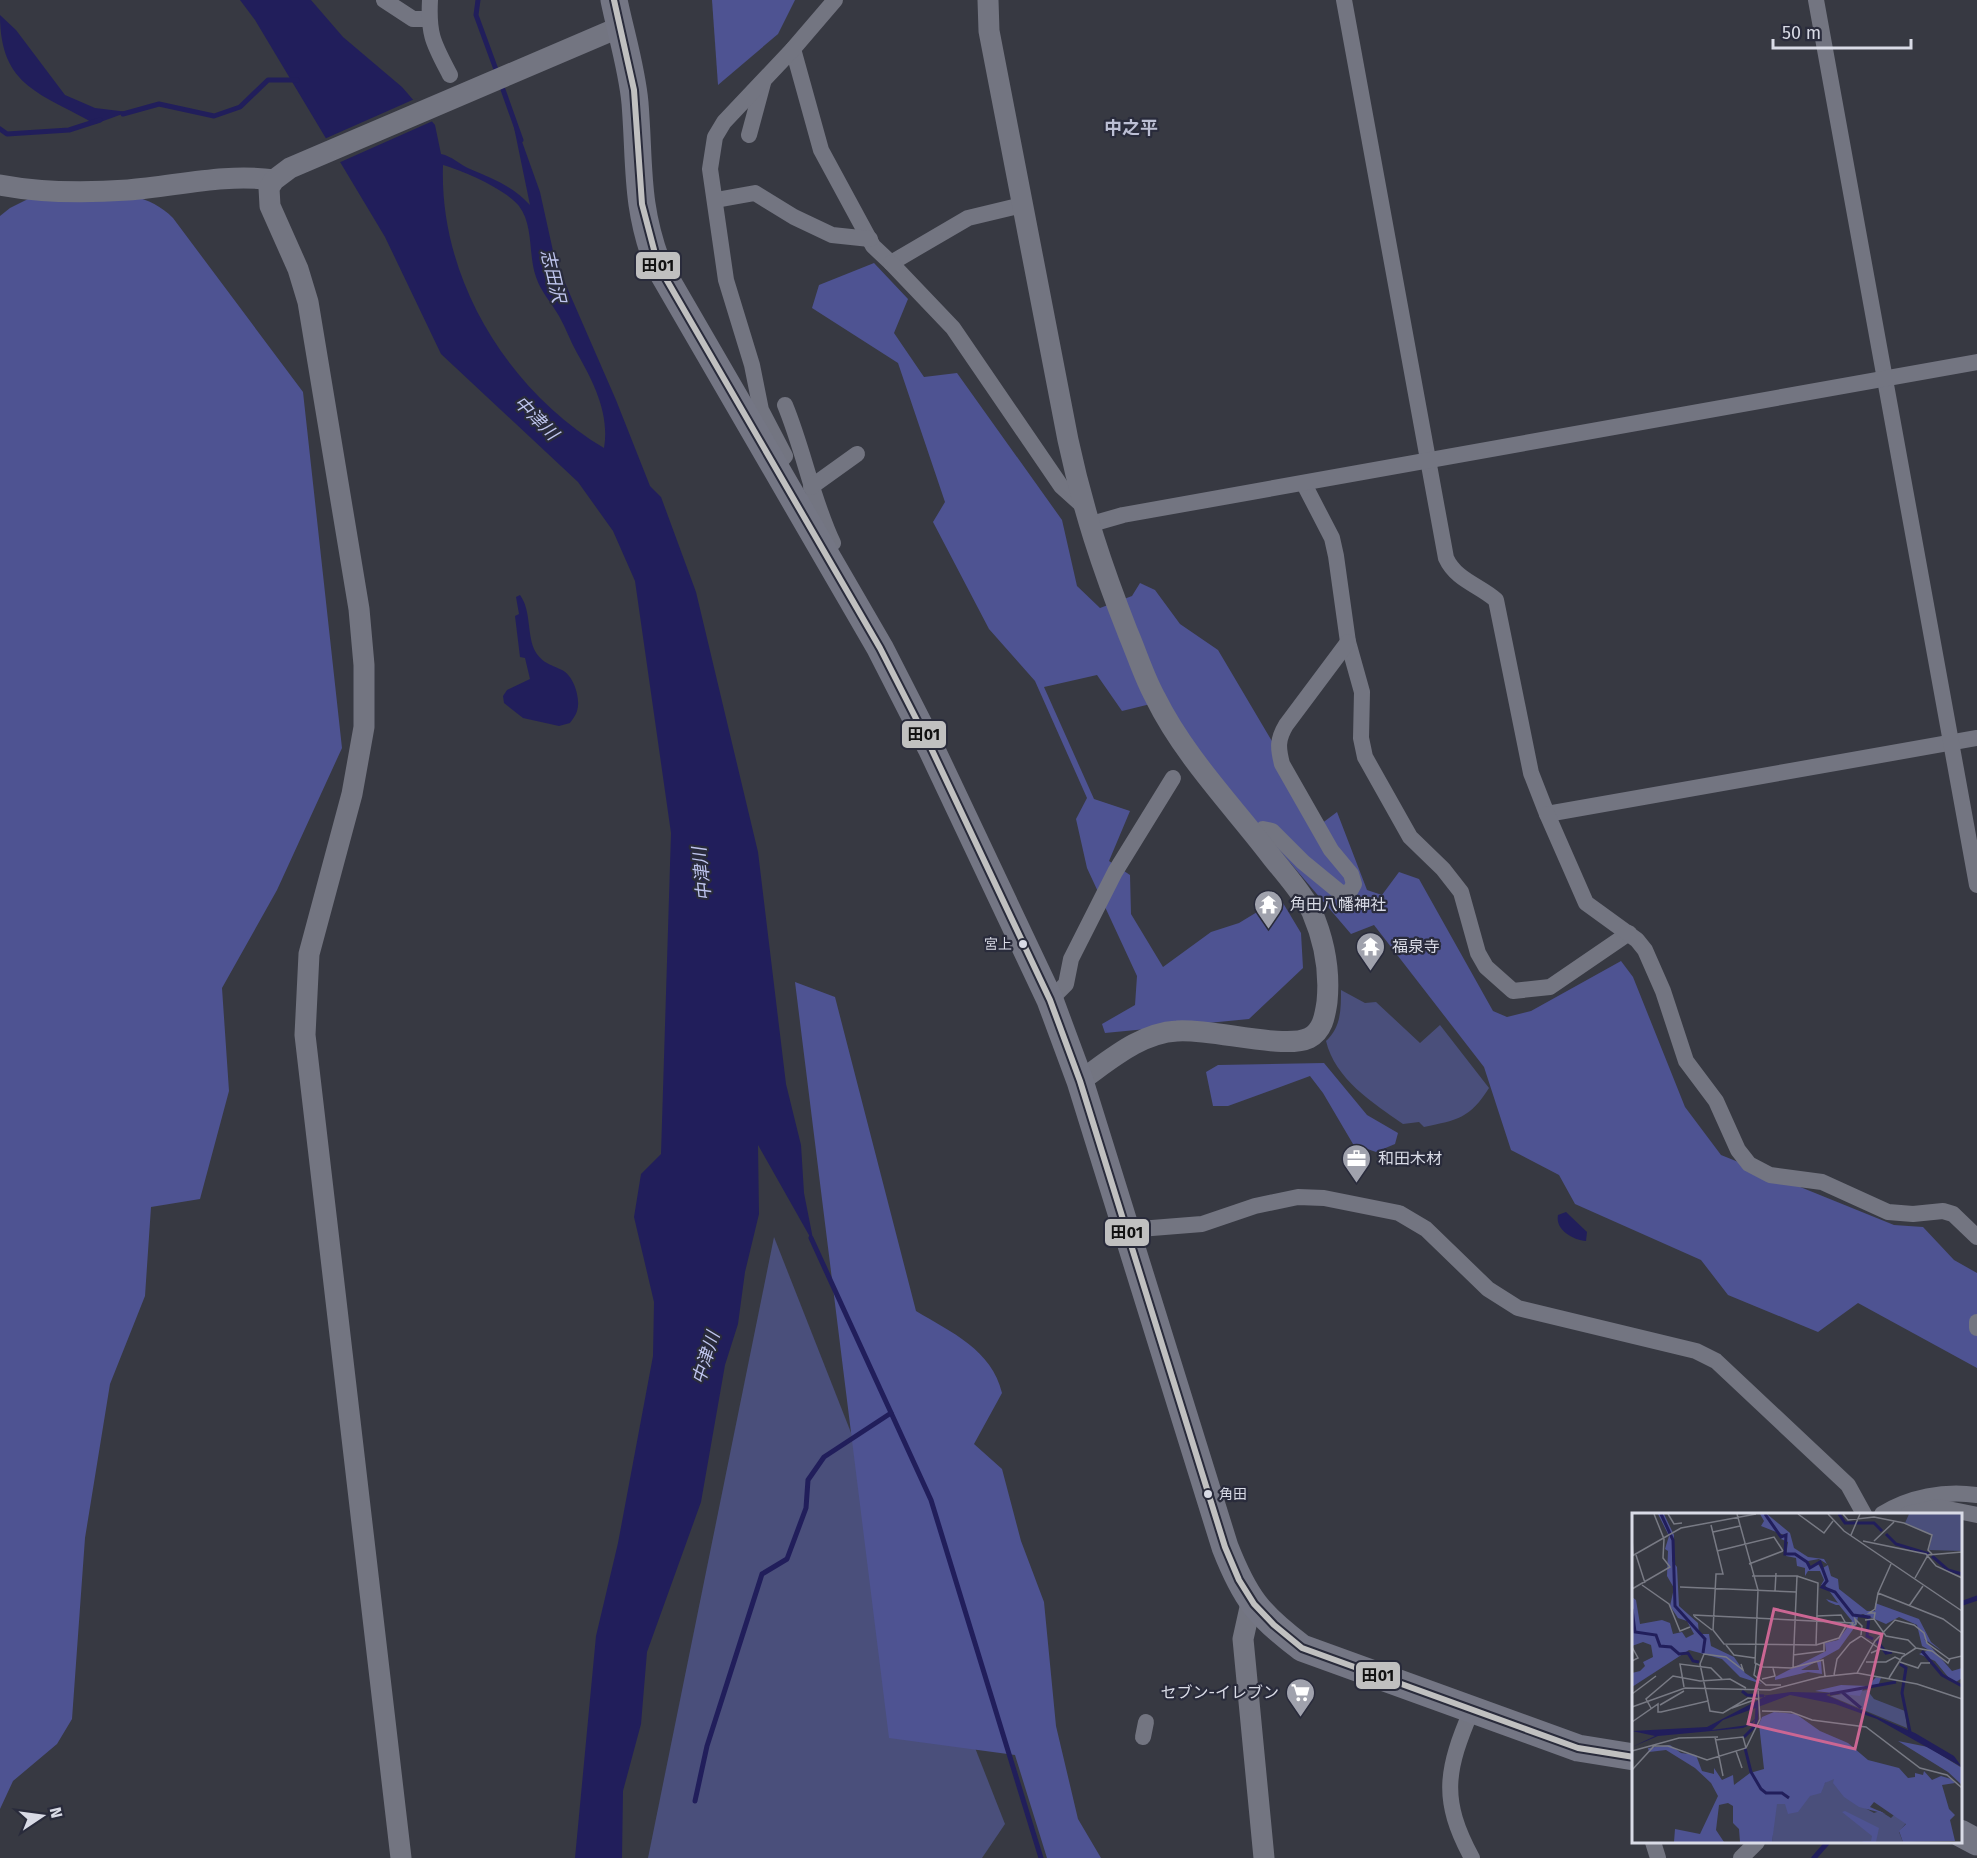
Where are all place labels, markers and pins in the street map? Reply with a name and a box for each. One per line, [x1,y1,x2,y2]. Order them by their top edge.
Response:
temple icon: 角田八幡神社 [1253,888,1285,930]
place label: 角田八幡神社 [1290,895,1386,914]
temple icon: 福泉寺 [1355,930,1387,972]
place label: 宮上 [984,936,1012,953]
place label: 福泉寺 [1392,937,1440,956]
marker: 宮上 [1017,938,1029,950]
office icon: 和田木材 [1341,1142,1373,1184]
place label: 和田木材 [1378,1149,1442,1168]
place label: 角田 [1219,1486,1247,1503]
marker: 角田 [1202,1488,1214,1500]
supermarket icon: セブン-イレブン [1284,1676,1316,1718]
place label: セブン-イレブン [1161,1683,1279,1702]

